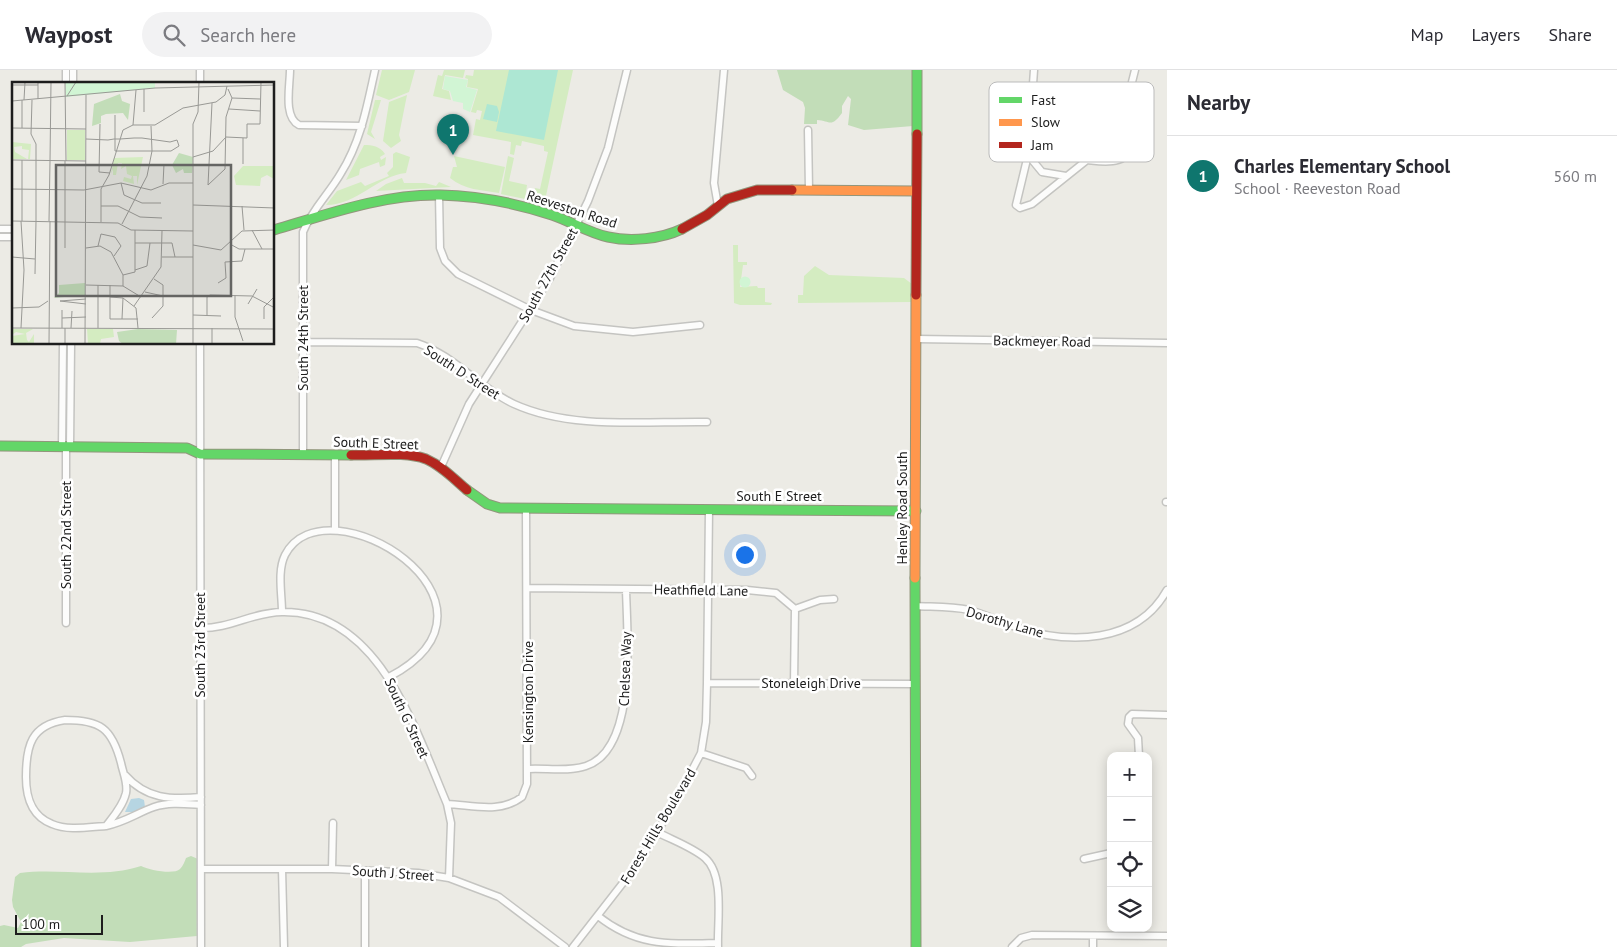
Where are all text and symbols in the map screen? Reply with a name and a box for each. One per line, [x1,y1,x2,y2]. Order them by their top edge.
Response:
search box [142,12,492,57]
text: Waypost [25,19,112,50]
icon: search [160,21,188,49]
text: Search here [200,23,296,47]
text: Map [1411,23,1443,46]
text: Layers [1471,23,1520,46]
text: Share [1548,23,1592,46]
inset map [12,82,275,345]
legend [989,82,1154,162]
text: Nearby [1187,89,1250,116]
text: Fast [1031,91,1056,109]
text: Slow [1031,113,1061,131]
pin: 1 [437,114,469,155]
text: Jam [1030,136,1053,154]
text: Charles Elementary School [1234,154,1450,178]
text: 1 [1198,166,1208,186]
text: 560 m [1554,166,1597,186]
text: School · Reeveston Road [1234,178,1401,198]
street label: Reeveston Road [524,186,620,232]
street label: South 27th Street [515,224,582,325]
street label: South 24th Street [294,285,312,391]
street label: Backmeyer Road [993,331,1091,351]
street label: South D Street [420,341,504,403]
street label: South E Street [333,433,419,453]
street label: Henley Road South [893,451,911,565]
street label: South 22nd Street [57,480,75,589]
street label: South E Street [736,487,822,505]
your location [732,542,758,568]
street label: Heathfield Lane [654,580,748,600]
street label: South 23rd Street [191,592,209,698]
street label: Dorothy Lane [964,602,1046,642]
street label: Chelsea Way [615,631,635,707]
street label: Kensington Drive [519,641,537,743]
street label: Stoneleigh Drive [761,674,861,692]
street label: South G Street [381,675,434,761]
map controls [1107,752,1152,932]
button: + [1107,752,1152,797]
street label: Forest Hills Boulevard [616,765,700,887]
button: − [1107,797,1152,842]
button: locate [1107,842,1152,887]
street label: South J Street [351,861,435,885]
button: layers [1107,887,1152,932]
scale bar [15,912,102,935]
text: 100 m [22,915,60,933]

